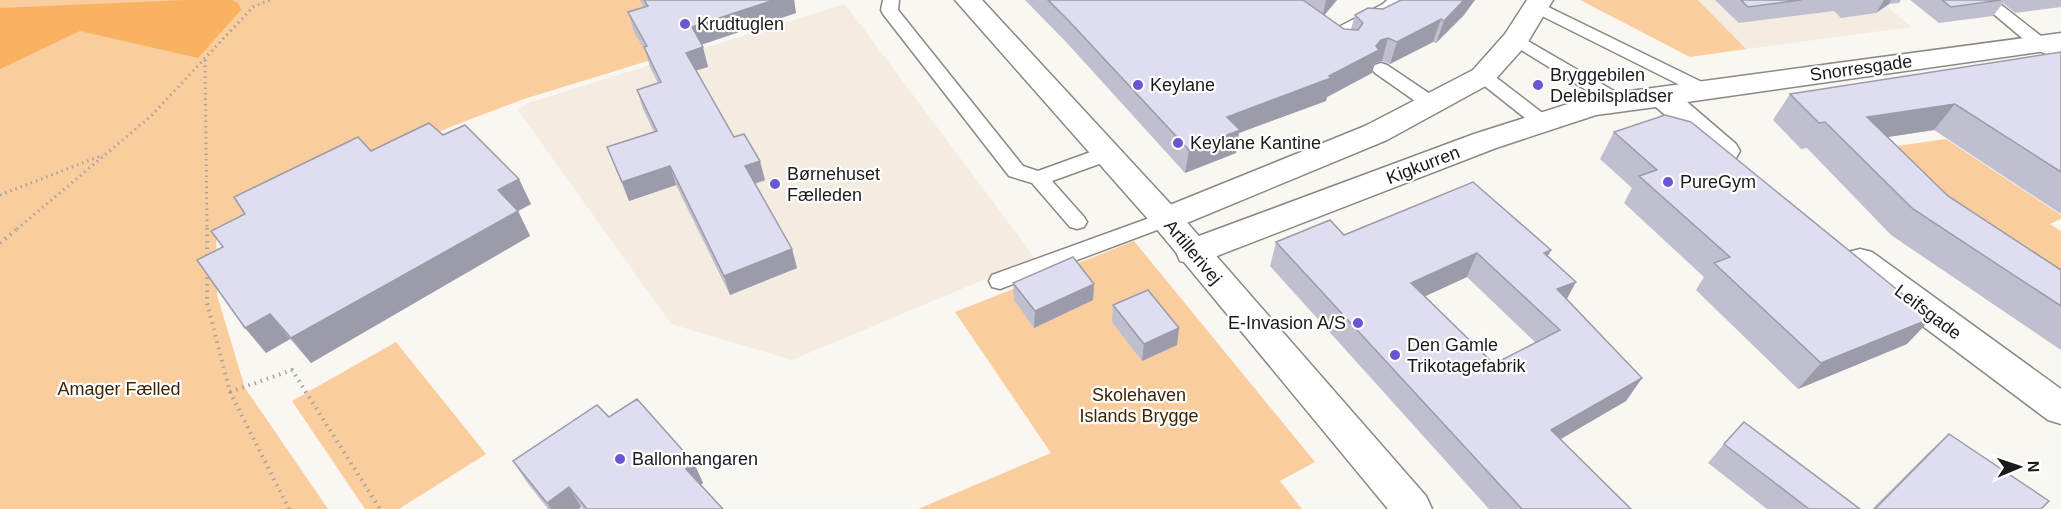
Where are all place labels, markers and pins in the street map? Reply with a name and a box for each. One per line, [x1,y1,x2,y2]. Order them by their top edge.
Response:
place label: Krudtuglen [697,14,784,34]
marker: Krudtuglen [678,17,692,31]
place label: Bryggebilen Delebilspladser [1550,65,1673,106]
place label: Keylane [1150,75,1215,95]
marker: Keylane [1131,78,1145,92]
marker: Bryggebilen Delebilspladser [1531,78,1545,92]
place label: Keylane Kantine [1190,133,1321,153]
marker: Keylane Kantine [1171,136,1185,150]
place label: Børnehuset Fælleden [787,164,880,205]
place label: PureGym [1680,172,1756,192]
marker: PureGym [1661,175,1675,189]
marker: Børnehuset Fælleden [768,177,782,191]
place label: E-Invasion A/S [1228,313,1346,333]
marker: E-Invasion A/S [1351,316,1365,330]
place label: Den Gamle Trikotagefabrik [1407,335,1526,376]
marker: Den Gamle Trikotagefabrik [1388,348,1402,362]
place label: Ballonhangaren [632,449,758,469]
marker: Ballonhangaren [613,452,627,466]

